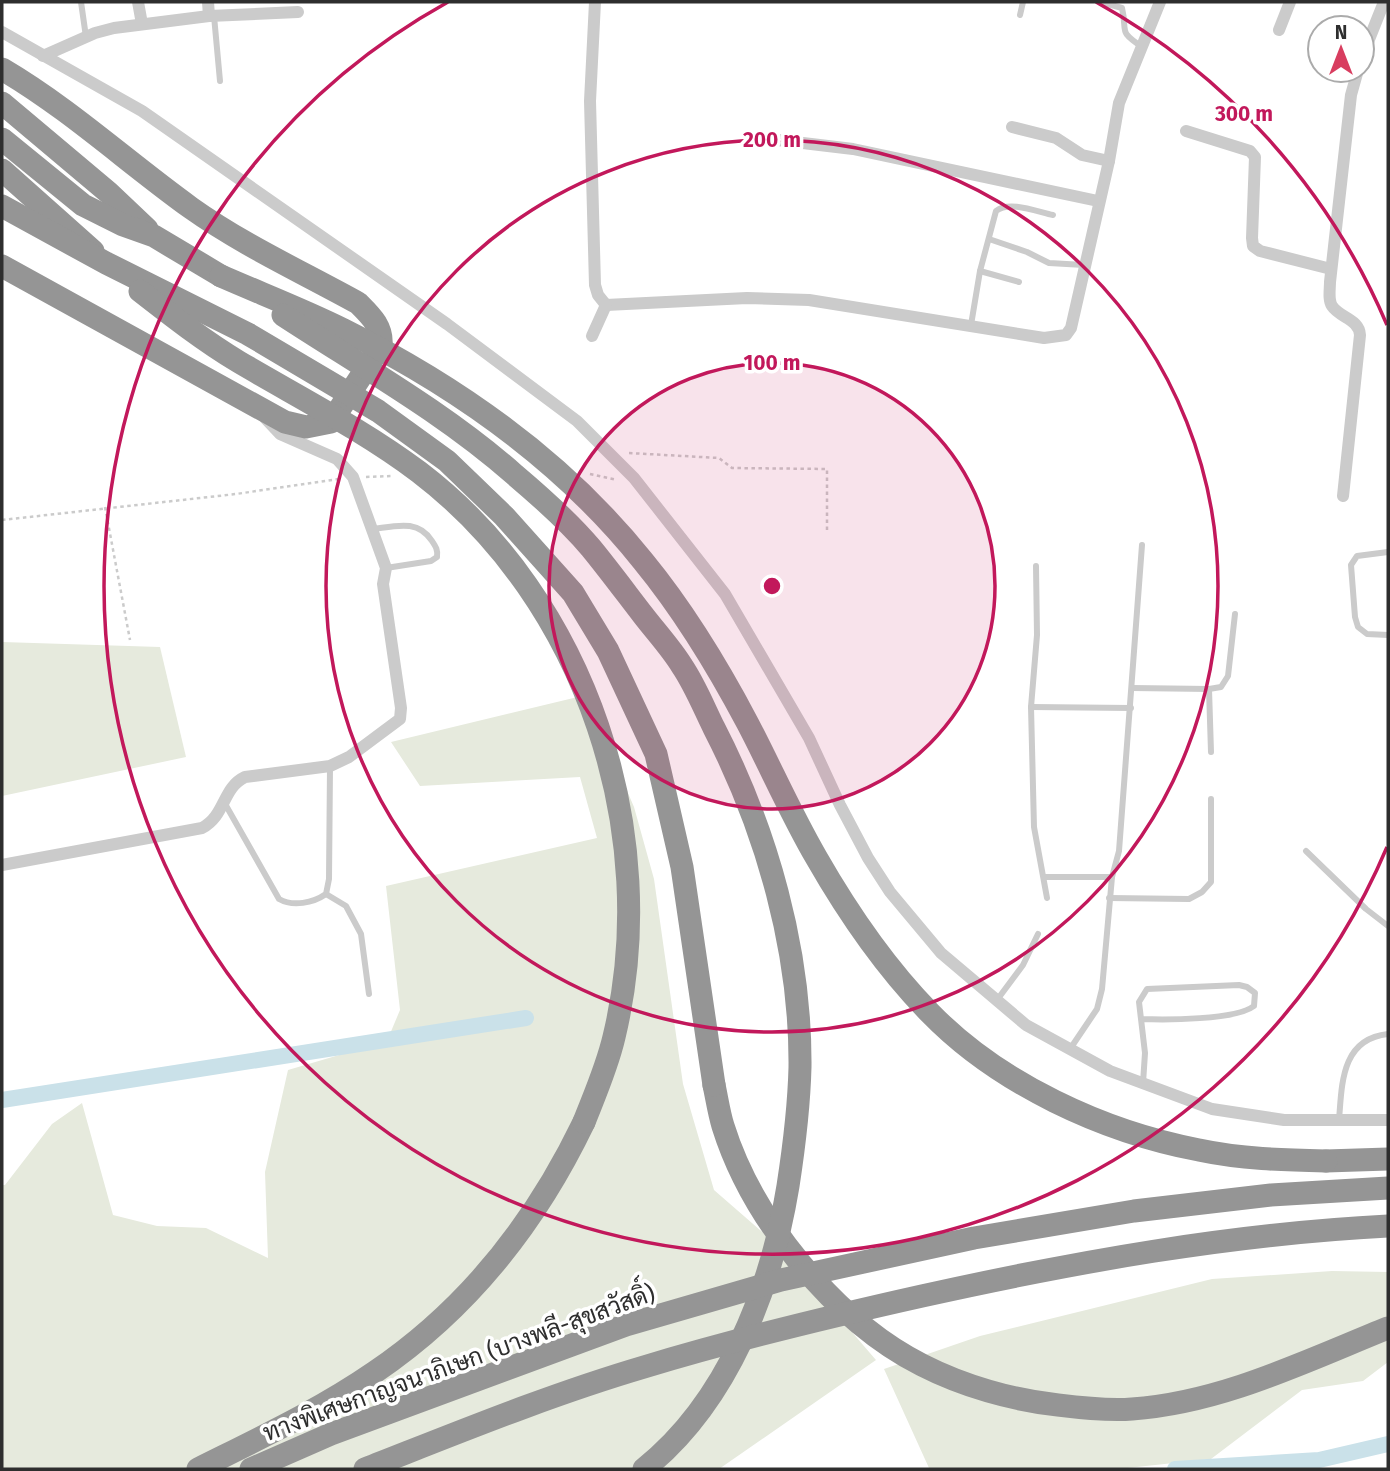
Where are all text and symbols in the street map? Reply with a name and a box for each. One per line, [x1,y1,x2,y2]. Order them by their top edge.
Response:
north arrow [1306,14,1376,84]
text: N [1335,21,1347,44]
text: 300 m [1214,101,1273,127]
text: 200 m [743,127,801,153]
text: 100 m [743,350,801,376]
centre of rings [760,574,784,598]
street label: ทางพิเศษกาญจนาภิเษก (บางพลี-สุขสวัสดิ์) [257,1271,659,1449]

